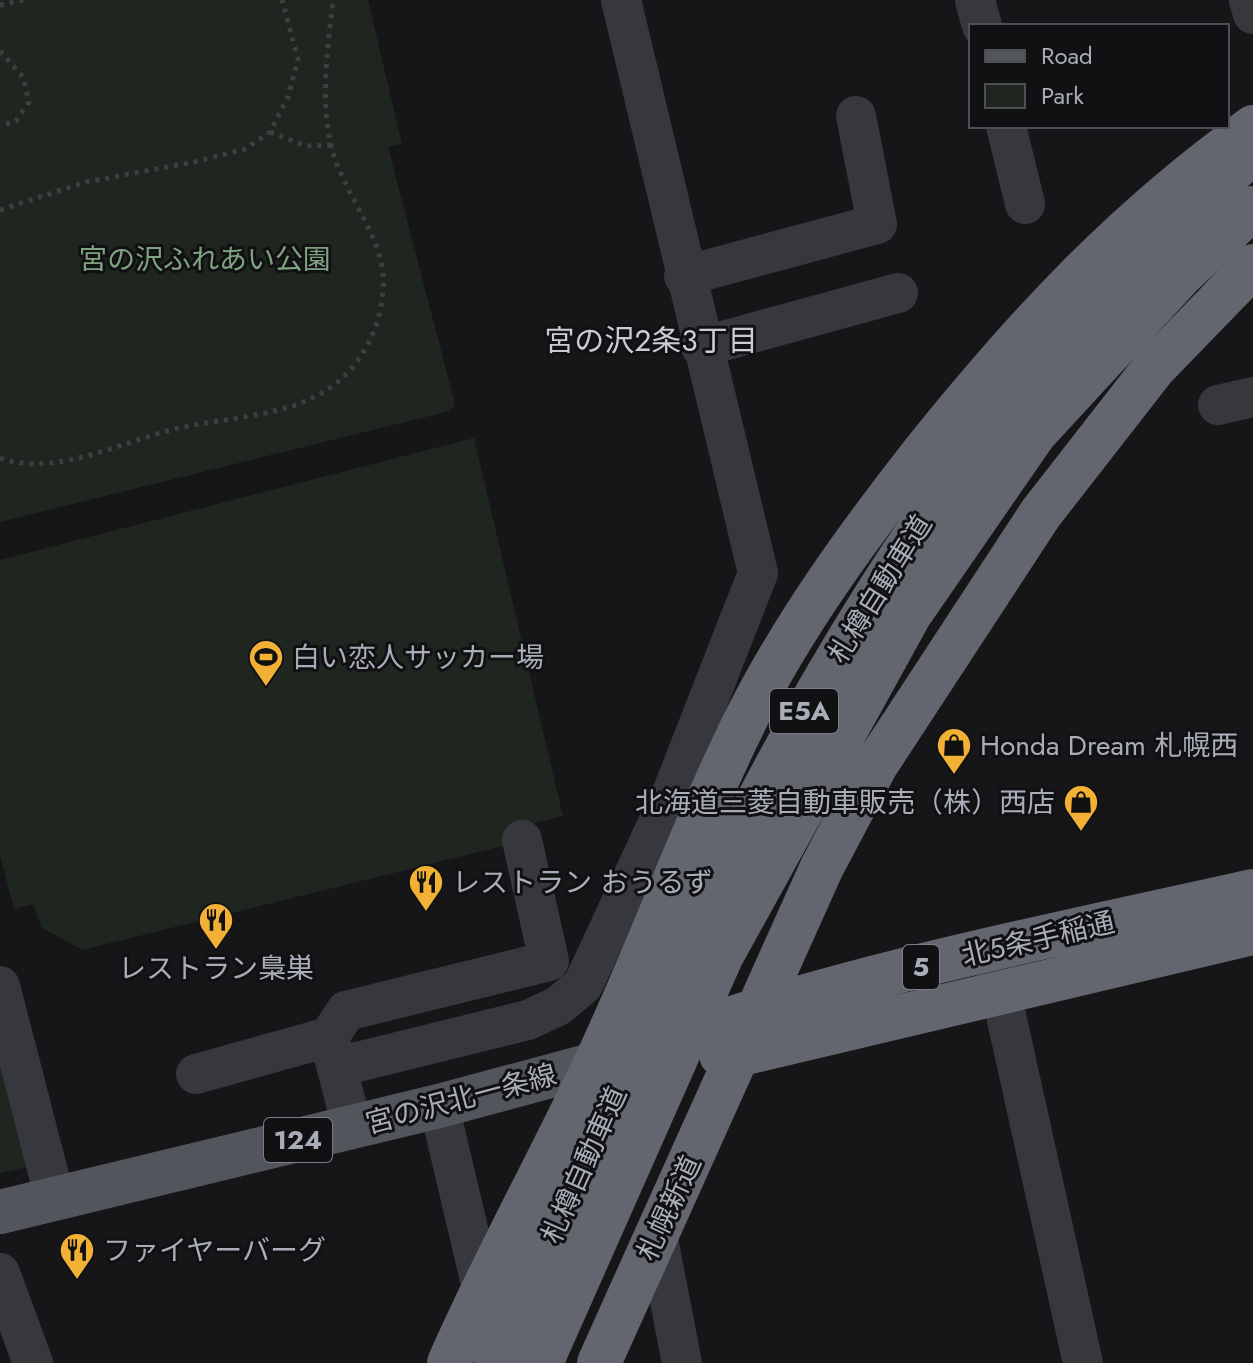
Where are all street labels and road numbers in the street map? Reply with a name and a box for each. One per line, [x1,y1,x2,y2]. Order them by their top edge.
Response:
street label: 札樽自動車道 [818,507,942,671]
road number: E5A [770,689,838,733]
street label: 北5条手稲通 [957,902,1119,976]
road number: 5 [903,945,939,989]
street label: 宮の沢北一条線 [361,1054,561,1144]
street label: 札樽自動車道 [531,1080,637,1250]
road number: 124 [264,1118,332,1162]
street label: 札幌新道 [627,1149,711,1267]

